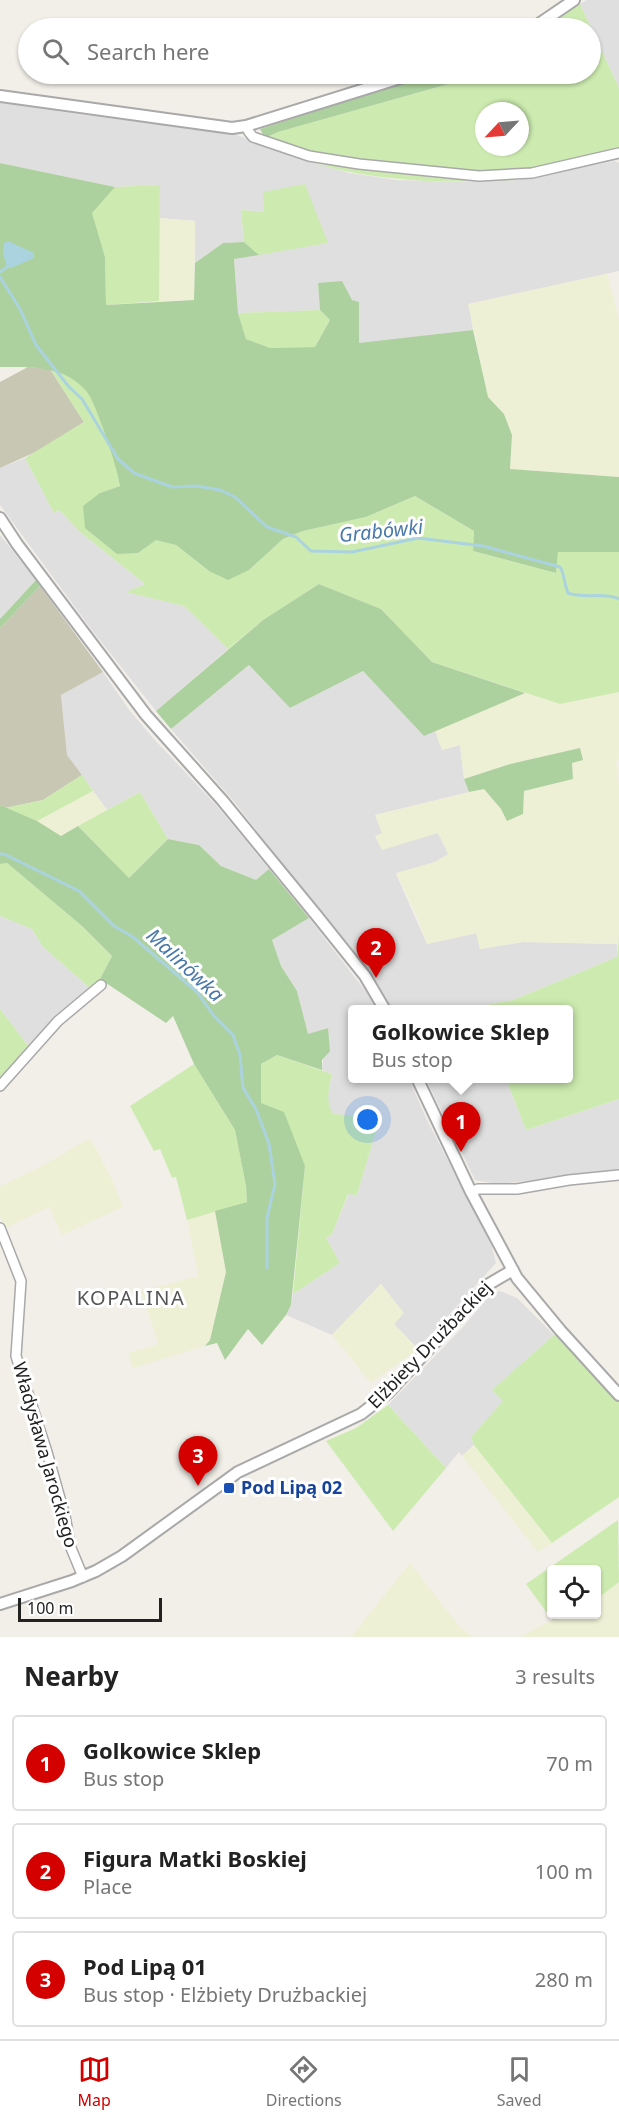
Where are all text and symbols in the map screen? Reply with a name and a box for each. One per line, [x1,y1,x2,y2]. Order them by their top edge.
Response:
search box [18,18,601,84]
icon: search [39,35,72,68]
text: Search here [87,36,209,66]
north arrow [475,102,529,156]
water label: Grabówki [338,513,425,548]
water label: Malinówka [141,922,230,1007]
pin: 2 [356,928,395,978]
popup [348,1005,573,1083]
text: Golkowice Sklep [371,1016,550,1046]
text: Bus stop [371,1046,453,1073]
pin: 1 [442,1102,480,1152]
your location [353,1105,382,1134]
street label: Elżbiety Drużbackiej [362,1275,496,1413]
district label: KOPALINA [77,1284,185,1311]
street label: Władysława Jarockiego [8,1359,84,1550]
pin: 3 [178,1436,218,1486]
place label: Pod Lipą 02 [241,1475,342,1499]
marker: Pod Lipą 02 [222,1481,236,1495]
map controls [547,1565,601,1619]
button: locate [547,1565,601,1619]
scale bar [18,1595,162,1622]
text: 100 m [27,1597,74,1619]
text: Nearby [24,1658,119,1694]
text: 3 results [515,1663,595,1690]
text: Golkowice Sklep [83,1735,261,1765]
text: 1 [40,1750,51,1777]
text: 70 m [546,1750,593,1777]
text: Bus stop [83,1765,164,1792]
text: Figura Matki Boskiej [83,1843,307,1873]
text: 2 [40,1858,51,1885]
text: 100 m [535,1858,593,1885]
text: Place [83,1873,132,1900]
text: Pod Lipą 01 [83,1951,207,1981]
text: 3 [40,1966,51,1993]
text: 280 m [535,1966,593,1993]
text: Bus stop · Elżbiety Drużbackiej [83,1981,367,2008]
tab: Map [77,2053,111,2111]
tab: Directions [266,2053,342,2111]
tab: Saved [497,2053,541,2111]

